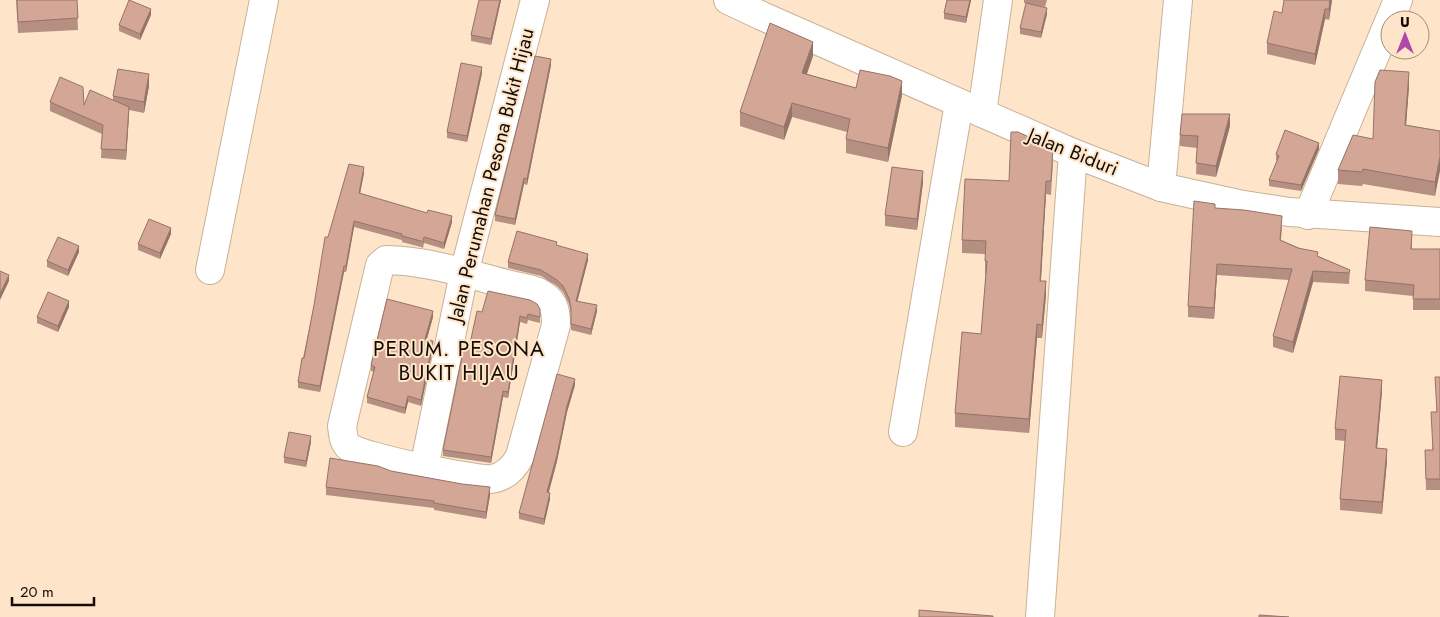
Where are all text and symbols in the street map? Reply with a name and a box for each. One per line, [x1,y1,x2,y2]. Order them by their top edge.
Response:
north arrow [1380,10,1430,60]
text: U [1400,12,1410,32]
street label: Jalan Perumahan Pesona Bukit Hijau [440,25,542,328]
street label: Jalan Biduri [1021,120,1123,183]
district label: PERUM. PESONA BUKIT HIJAU [373,334,545,388]
scale bar [12,574,95,606]
text: 20 m [20,581,54,603]

